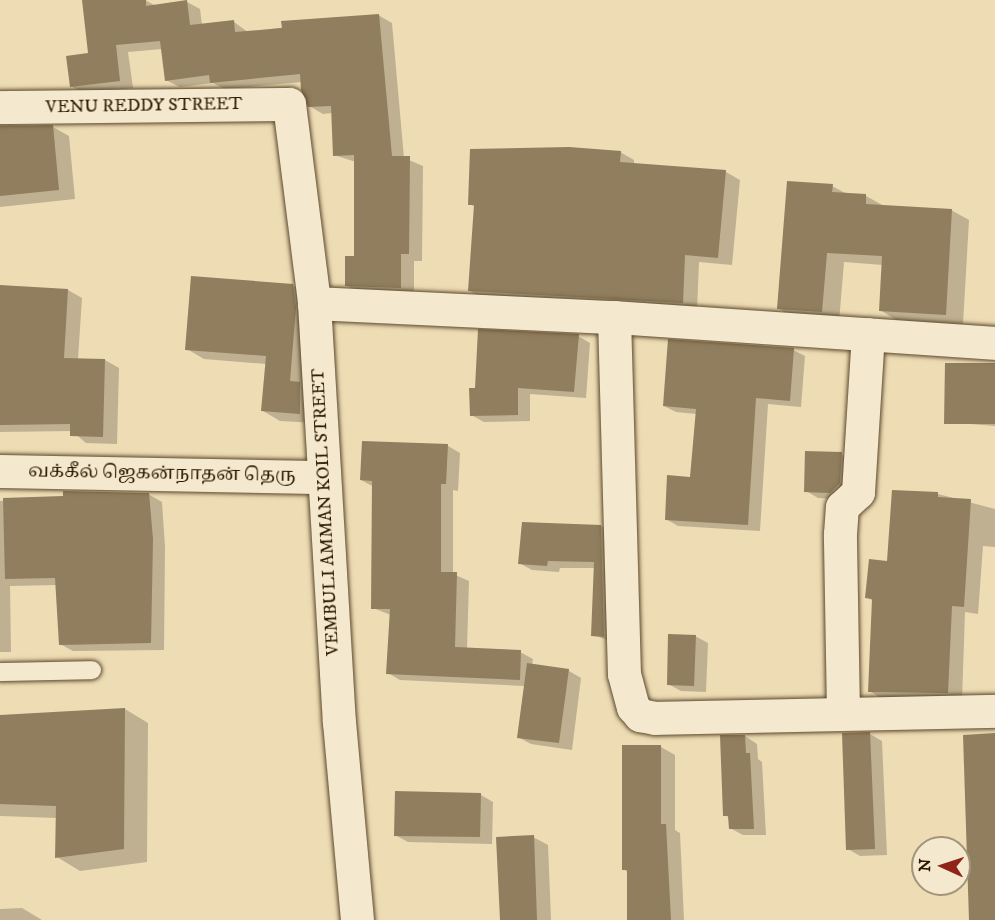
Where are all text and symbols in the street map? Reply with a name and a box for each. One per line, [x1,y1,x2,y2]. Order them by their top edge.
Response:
street label: VENU REDDY STREET [45,93,243,119]
street label: VEMBULI AMMAN KOIL STREET [308,368,344,656]
street label: வக்கீல் ஜெகன்நாதன் தெரு [28,461,296,487]
north arrow [911,836,971,896]
text: N [915,858,935,872]

